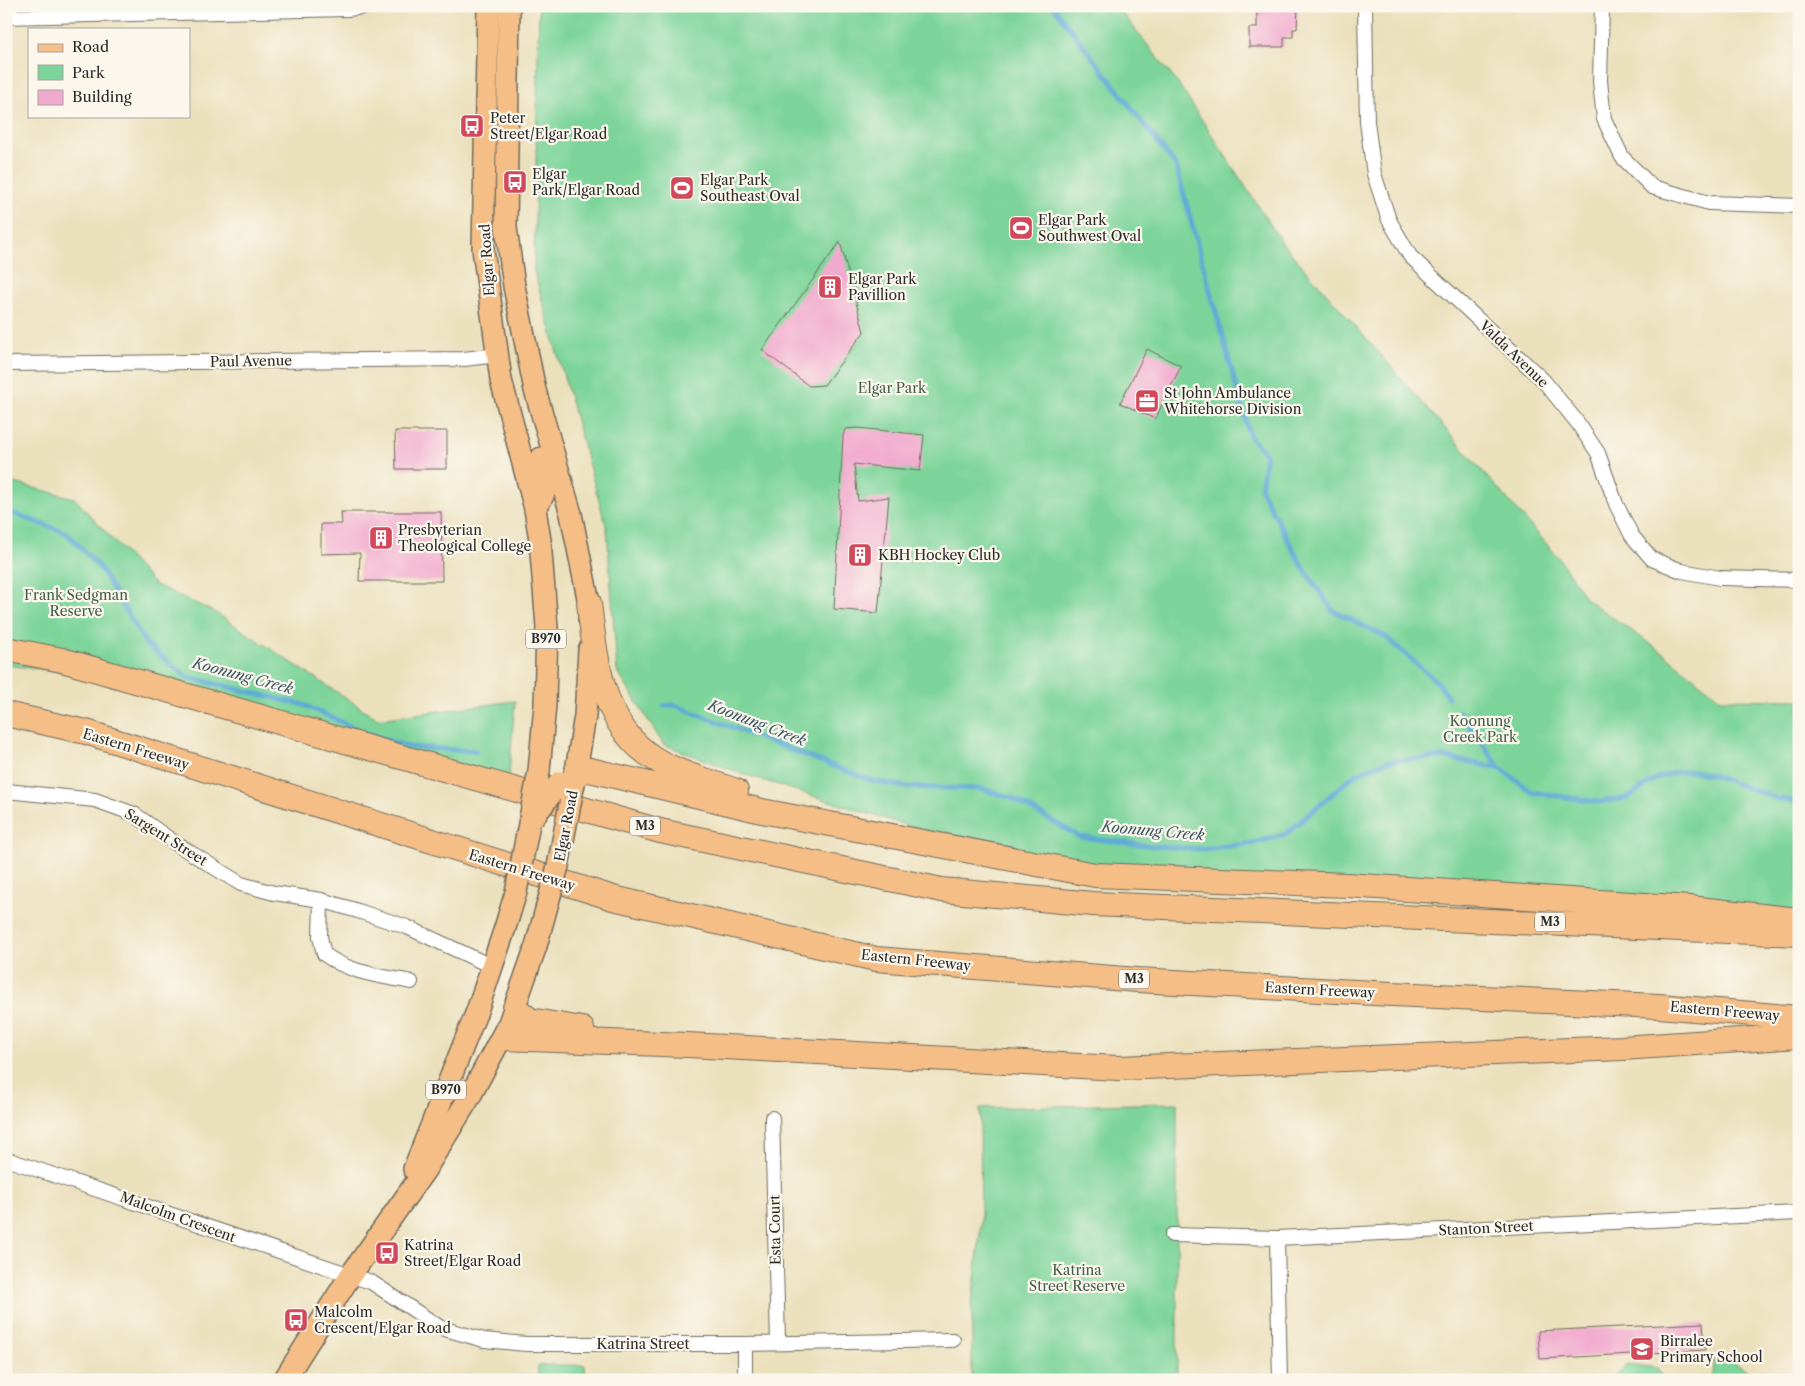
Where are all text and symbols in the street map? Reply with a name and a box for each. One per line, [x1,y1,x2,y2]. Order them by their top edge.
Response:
legend [28,28,190,118]
text: Road [72,37,109,56]
text: Park [72,63,106,82]
text: Building [72,87,132,106]
place label: Peter Street/Elgar Road [490,109,608,143]
bus stop icon: Peter Street/Elgar Road [459,113,485,139]
place label: Elgar Park/Elgar Road [532,165,640,199]
bus stop icon: Elgar Park/Elgar Road [502,169,528,195]
place label: Elgar Park Southeast Oval [700,171,800,205]
sports icon: Elgar Park Southeast Oval [669,175,695,201]
place label: Elgar Park Southwest Oval [1038,211,1141,245]
sports icon: Elgar Park Southwest Oval [1008,215,1034,241]
street label: Elgar Road [475,223,499,297]
place label: Elgar Park Pavillion [848,270,917,304]
building icon: Elgar Park Pavillion [817,274,843,300]
street label: Valda Avenue [1475,316,1552,392]
street label: Paul Avenue [210,351,292,371]
park label: Elgar Park [858,379,927,397]
place label: St John Ambulance Whitehorse Division [1163,384,1302,418]
office icon: St John Ambulance Whitehorse Division [1134,388,1160,414]
place label: Presbyterian Theological College [398,521,532,555]
building icon: Presbyterian Theological College [368,525,394,551]
building icon: KBH Hockey Club [847,542,873,568]
place label: KBH Hockey Club [878,546,1000,564]
park label: Frank Sedgman Reserve [24,586,128,620]
road number: B970 [526,630,566,648]
water label: Koonung Creek [190,653,296,698]
water label: Koonung Creek [705,695,809,750]
park label: Koonung Creek Park [1443,712,1518,746]
street label: Eastern Freeway [81,724,192,774]
street label: Elgar Road [550,788,582,863]
street label: Sargent Street [121,805,211,870]
road number: M3 [630,816,660,836]
water label: Koonung Creek [1100,816,1206,844]
street label: Eastern Freeway [467,845,578,895]
road number: M3 [1535,912,1565,932]
street label: Eastern Freeway [860,945,972,975]
road number: M3 [1119,970,1149,989]
street label: Eastern Freeway [1264,978,1376,1002]
street label: Eastern Freeway [1669,997,1781,1025]
road number: B970 [426,1080,466,1100]
street label: Malcolm Crescent [118,1188,238,1246]
street label: Esta Court [765,1195,785,1265]
street label: Stanton Street [1438,1217,1534,1239]
place label: Katrina Street/Elgar Road [404,1236,522,1270]
bus stop icon: Katrina Street/Elgar Road [374,1240,400,1266]
park label: Katrina Street Reserve [1029,1261,1125,1295]
place label: Malcolm Crescent/Elgar Road [314,1303,451,1337]
bus stop icon: Malcolm Crescent/Elgar Road [283,1307,309,1333]
place label: Birralee Primary School [1660,1332,1763,1366]
street label: Katrina Street [597,1335,689,1353]
school or university icon: Birralee Primary School [1629,1336,1655,1362]

